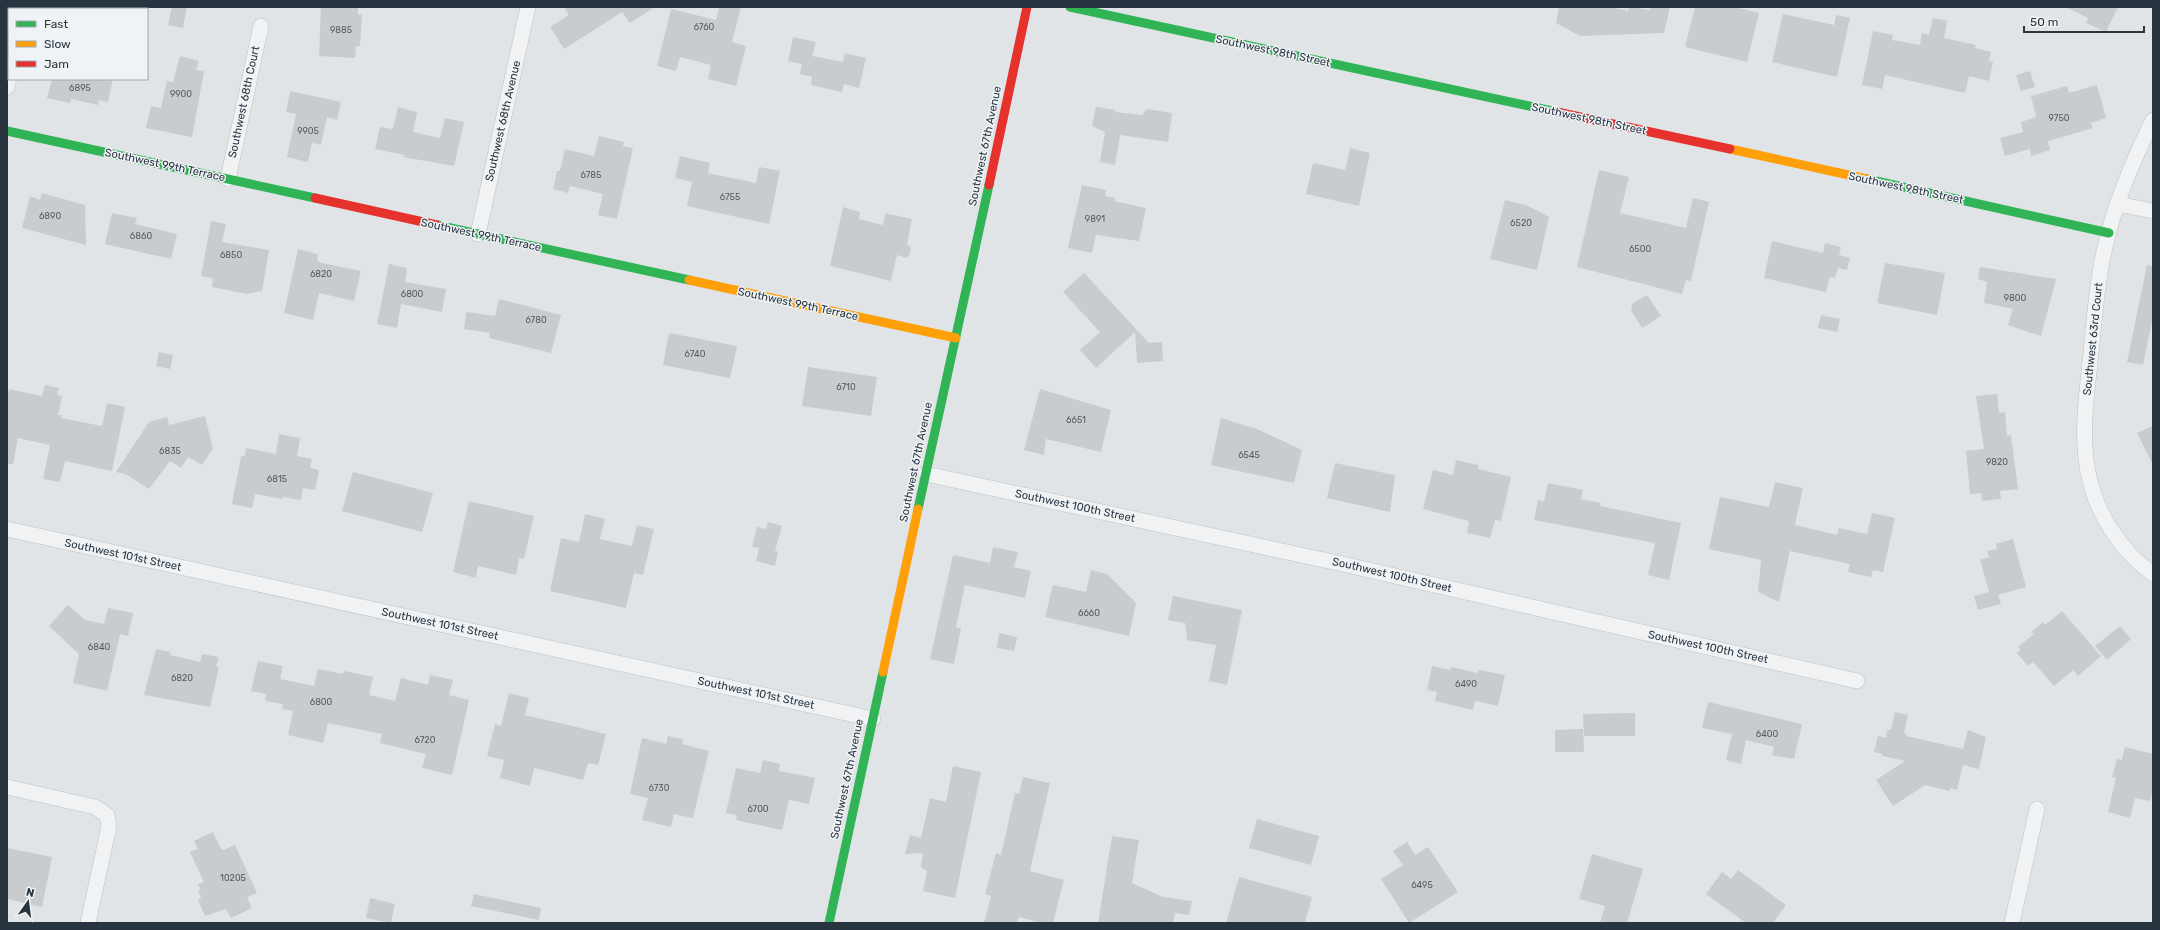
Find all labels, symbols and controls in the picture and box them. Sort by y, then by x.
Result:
legend [8,8,148,80]
scale bar [2024,8,2144,34]
text: 50 m [2030,15,2058,29]
text: Fast [44,17,68,31]
house number: 6760 [694,22,715,32]
house number: 9885 [330,25,352,35]
street label: Southwest 98th Street [1214,32,1332,70]
text: Slow [44,37,71,51]
street label: Southwest 68th Court [226,44,262,159]
text: Jam [44,57,69,71]
street label: Southwest 68th Avenue [483,59,523,183]
house number: 6895 [69,83,91,93]
street label: Southwest 67th Avenue [966,85,1004,207]
house number: 9900 [170,89,192,99]
street label: Southwest 98th Street [1530,100,1648,138]
house number: 9750 [2048,113,2070,123]
house number: 9905 [297,126,319,136]
street label: Southwest 99th Terrace [104,146,226,184]
street label: Southwest 98th Street [1847,169,1965,207]
house number: 6785 [581,170,601,180]
house number: 6755 [720,192,740,202]
house number: 6890 [39,211,61,221]
house number: 9891 [1085,214,1105,224]
street label: Southwest 99th Terrace [420,216,542,254]
house number: 6520 [1510,218,1532,228]
house number: 6860 [130,231,152,241]
house number: 6500 [1629,244,1651,254]
house number: 6850 [220,250,242,260]
house number: 6820 [310,269,332,279]
street label: Southwest 63rd Court [2081,281,2105,396]
street label: Southwest 99th Terrace [737,285,859,323]
house number: 6800 [401,289,424,299]
house number: 9800 [2004,293,2027,303]
house number: 6780 [525,315,547,325]
house number: 6740 [685,349,706,359]
house number: 6710 [836,382,856,392]
street label: Southwest 67th Avenue [897,401,935,523]
house number: 6651 [1066,415,1086,425]
house number: 6835 [159,446,181,456]
house number: 6545 [1238,450,1260,460]
house number: 9820 [1986,457,2008,467]
house number: 6815 [267,474,287,484]
street label: Southwest 100th Street [1014,487,1137,525]
street label: Southwest 101st Street [63,536,183,574]
street label: Southwest 100th Street [1331,555,1454,595]
street label: Southwest 101st Street [380,605,500,643]
house number: 6660 [1078,608,1100,618]
street label: Southwest 100th Street [1647,628,1770,666]
house number: 6840 [88,642,111,652]
house number: 6820 [171,673,193,683]
street label: Southwest 101st Street [696,674,816,712]
house number: 6490 [1455,679,1477,689]
house number: 6800 [310,697,333,707]
street label: Southwest 67th Avenue [828,718,866,840]
house number: 6400 [1756,729,1779,739]
house number: 6720 [415,735,436,745]
house number: 6730 [649,783,670,793]
house number: 6700 [747,804,769,814]
house number: 10205 [220,873,246,883]
house number: 6495 [1411,880,1433,890]
north arrow [8,882,48,922]
text: N [25,886,36,900]

